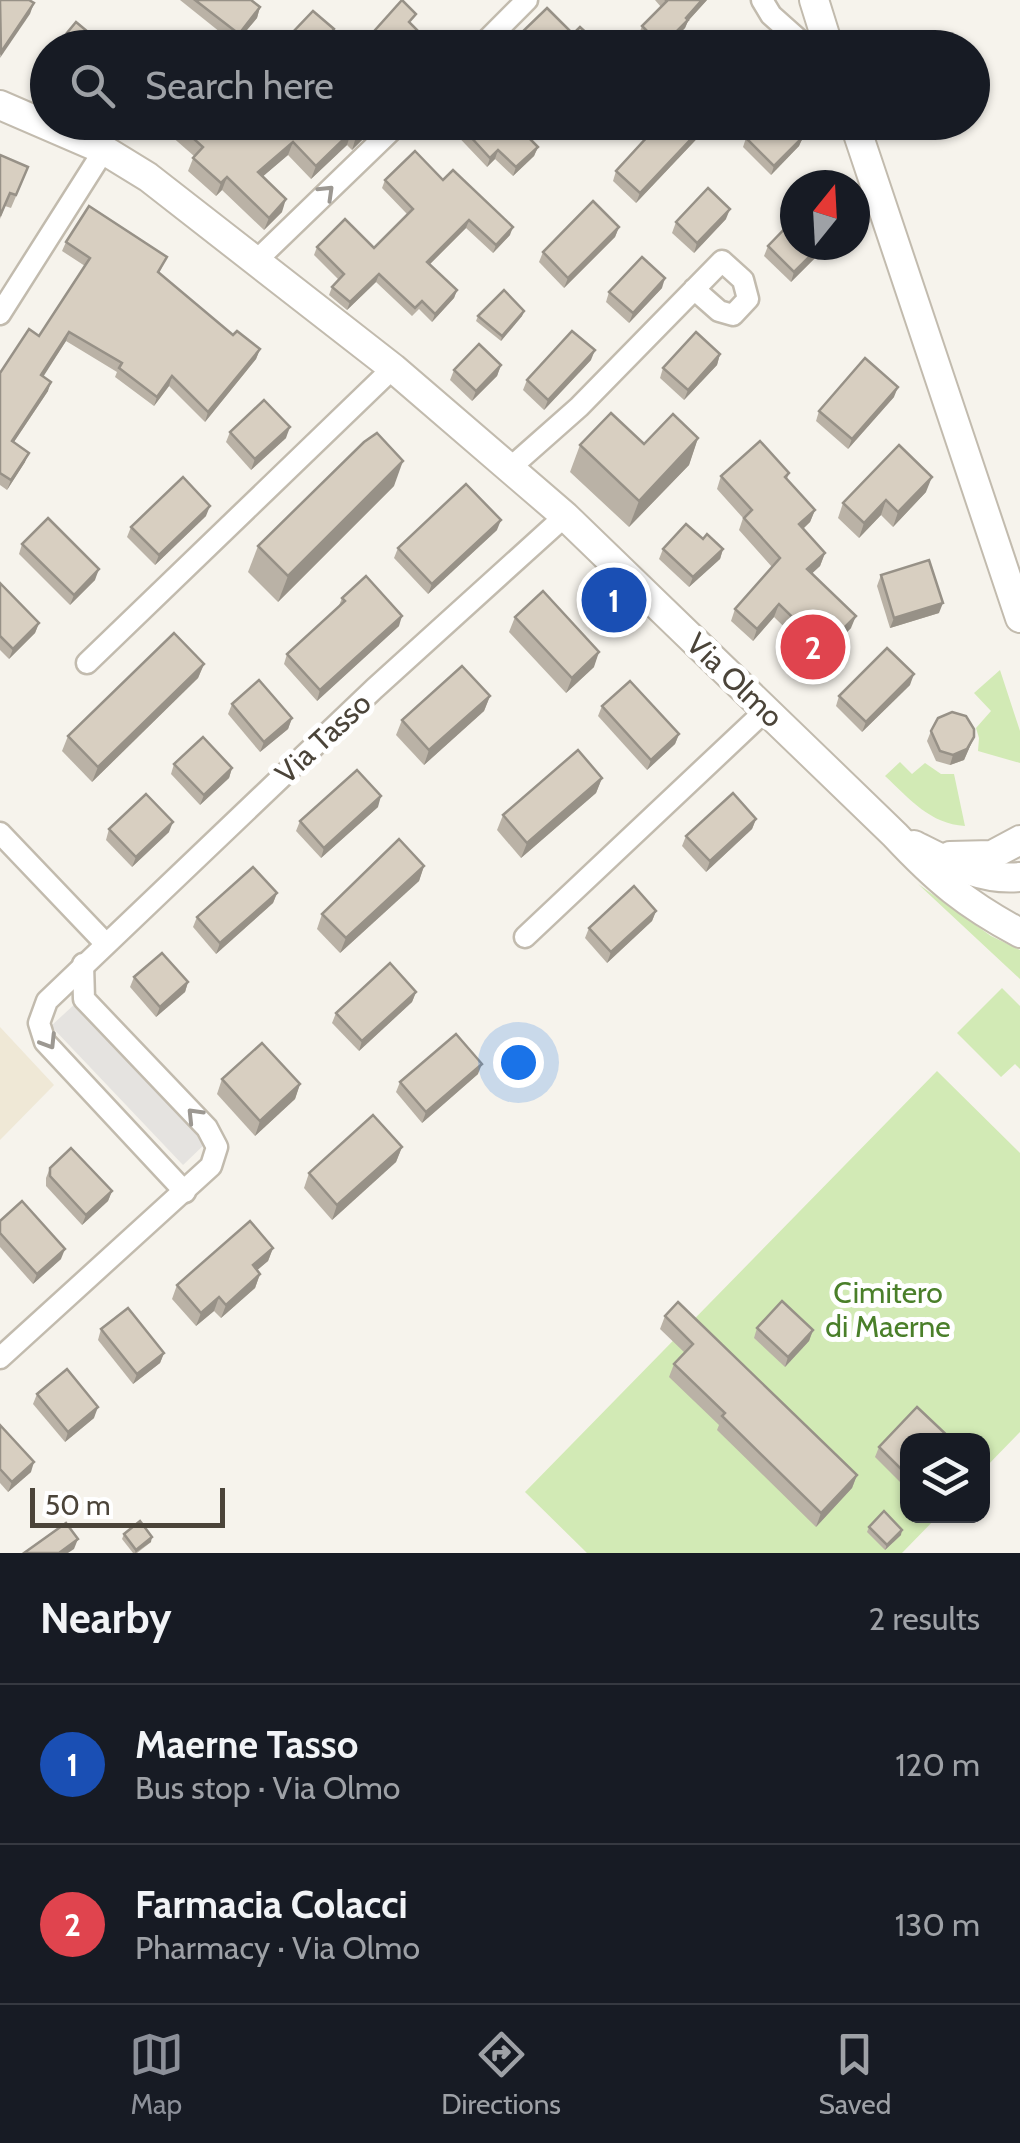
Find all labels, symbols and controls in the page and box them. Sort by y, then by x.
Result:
search box [30,30,990,140]
icon: search [65,58,120,113]
text: Search here [145,62,334,109]
north arrow [780,170,870,260]
one-way arrow [315,186,334,204]
pin: 1 [582,562,646,638]
pin: 2 [780,610,846,684]
street label: Via Olmo [679,625,791,735]
street label: Via Tasso [268,685,378,791]
one-way arrow [37,1031,56,1049]
your location [493,1037,544,1088]
one-way arrow [188,1108,206,1126]
park label: Cimitero di Maerne [825,1274,951,1345]
map controls [900,1433,990,1523]
button: layers [900,1433,990,1523]
scale bar [30,1483,225,1528]
text: 50 m [45,1488,111,1522]
text: Nearby [40,1592,172,1644]
text: 2 results [869,1599,980,1638]
text: Maerne Tasso [135,1721,358,1768]
text: 1 [67,1745,78,1784]
text: 120 m [895,1745,980,1784]
text: Bus stop · Via Olmo [135,1768,400,1807]
text: Farmacia Colacci [135,1881,408,1928]
text: 2 [64,1905,81,1944]
text: 130 m [895,1905,980,1944]
text: Pharmacy · Via Olmo [135,1928,420,1967]
tab: Map [129,2027,184,2121]
tab: Directions [441,2027,561,2121]
tab: Saved [819,2027,891,2121]

